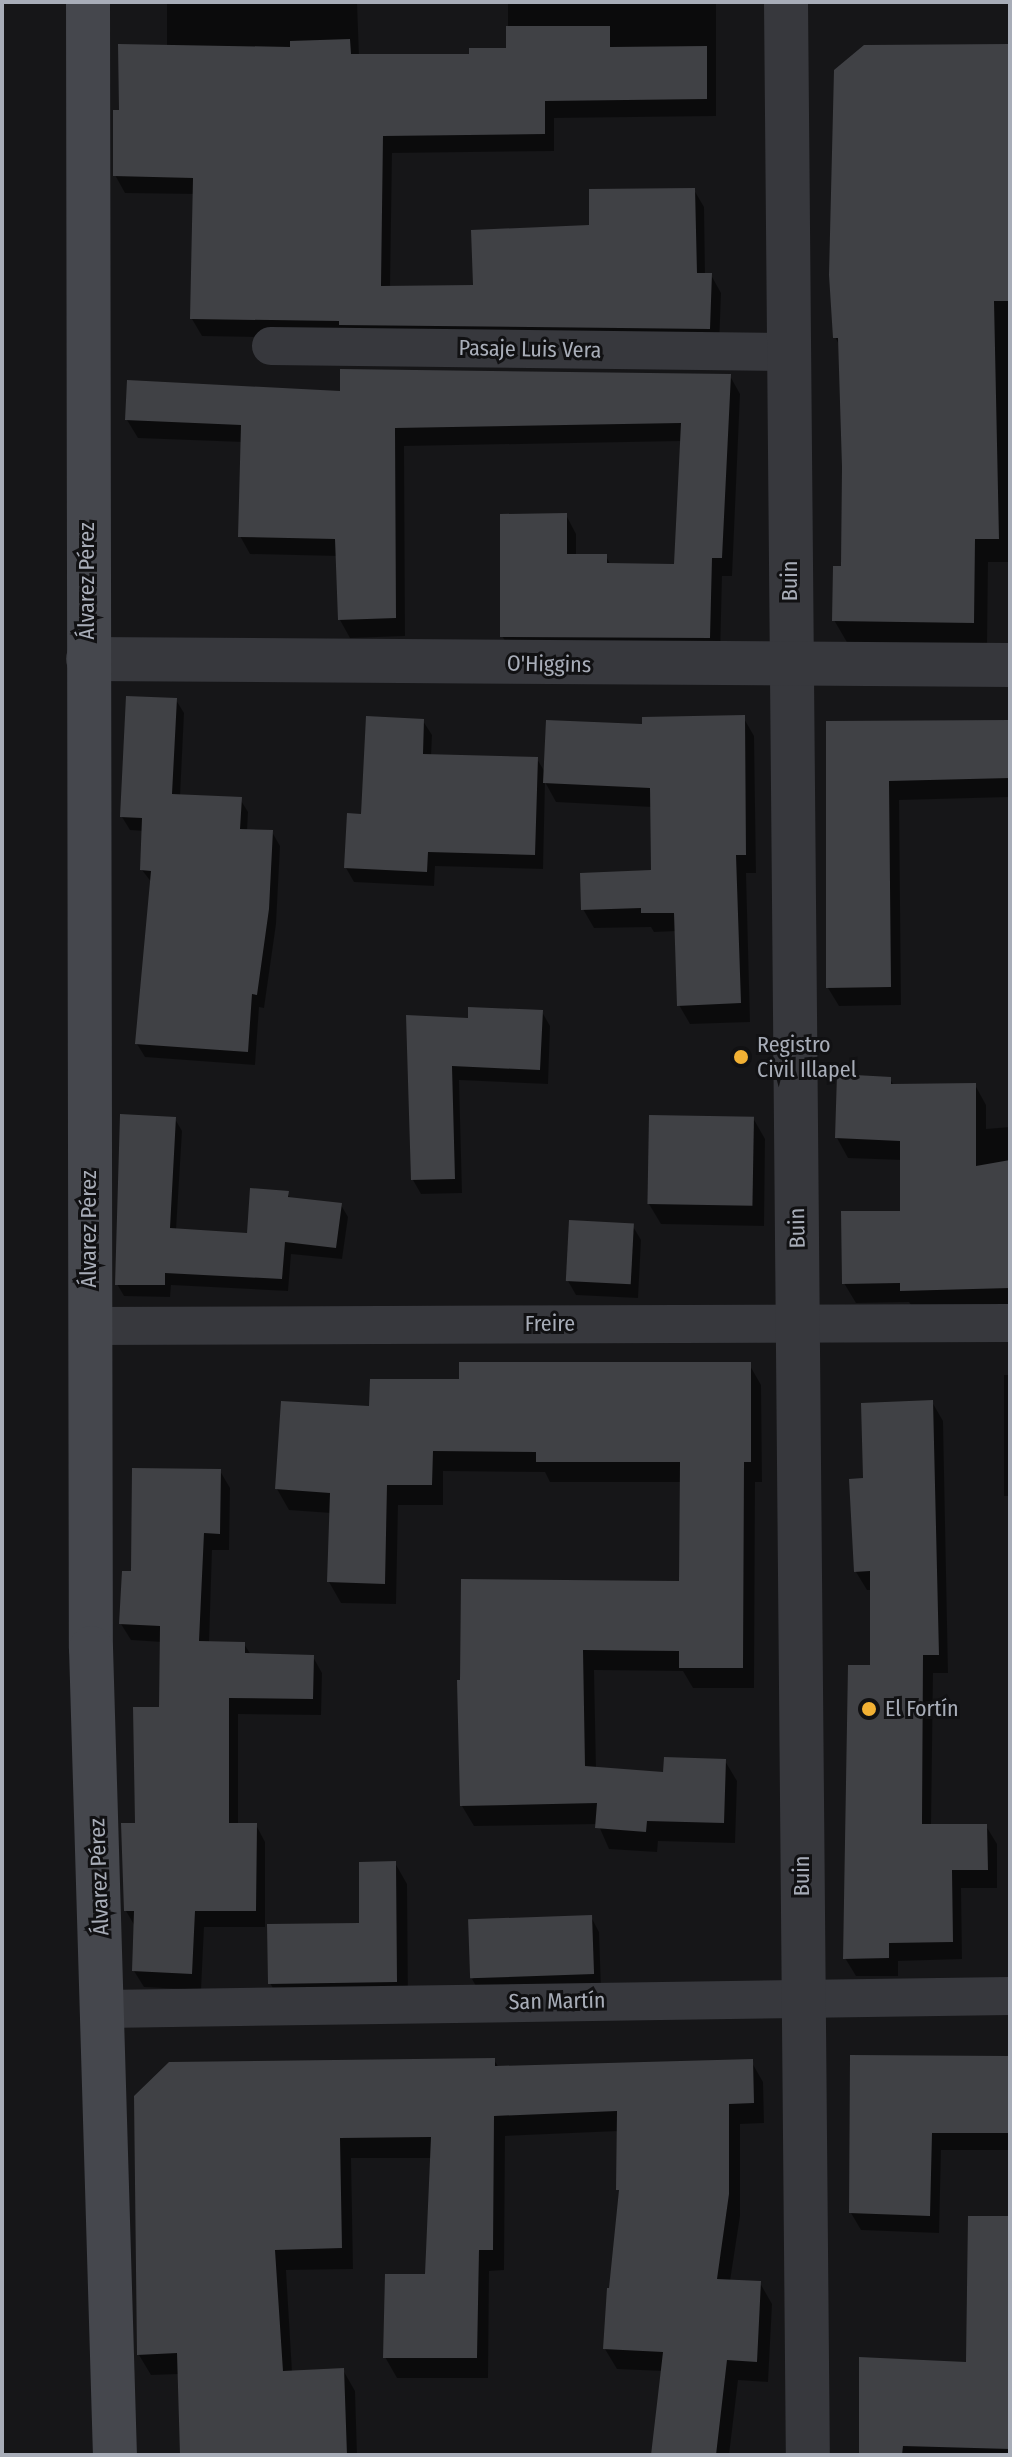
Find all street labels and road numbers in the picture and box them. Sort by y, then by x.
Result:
street label: Pasaje Luis Vera [458,335,602,363]
street label: Álvarez Pérez [74,522,100,640]
street label: Buin [777,561,803,601]
street label: O'Higgins [507,650,591,678]
street label: Álvarez Pérez [76,1170,102,1288]
street label: Buin [783,1207,811,1249]
street label: Freire [525,1311,575,1337]
street label: Álvarez Pérez [84,1818,114,1936]
street label: Buin [789,1856,815,1896]
street label: San Martín [508,1987,606,2015]

